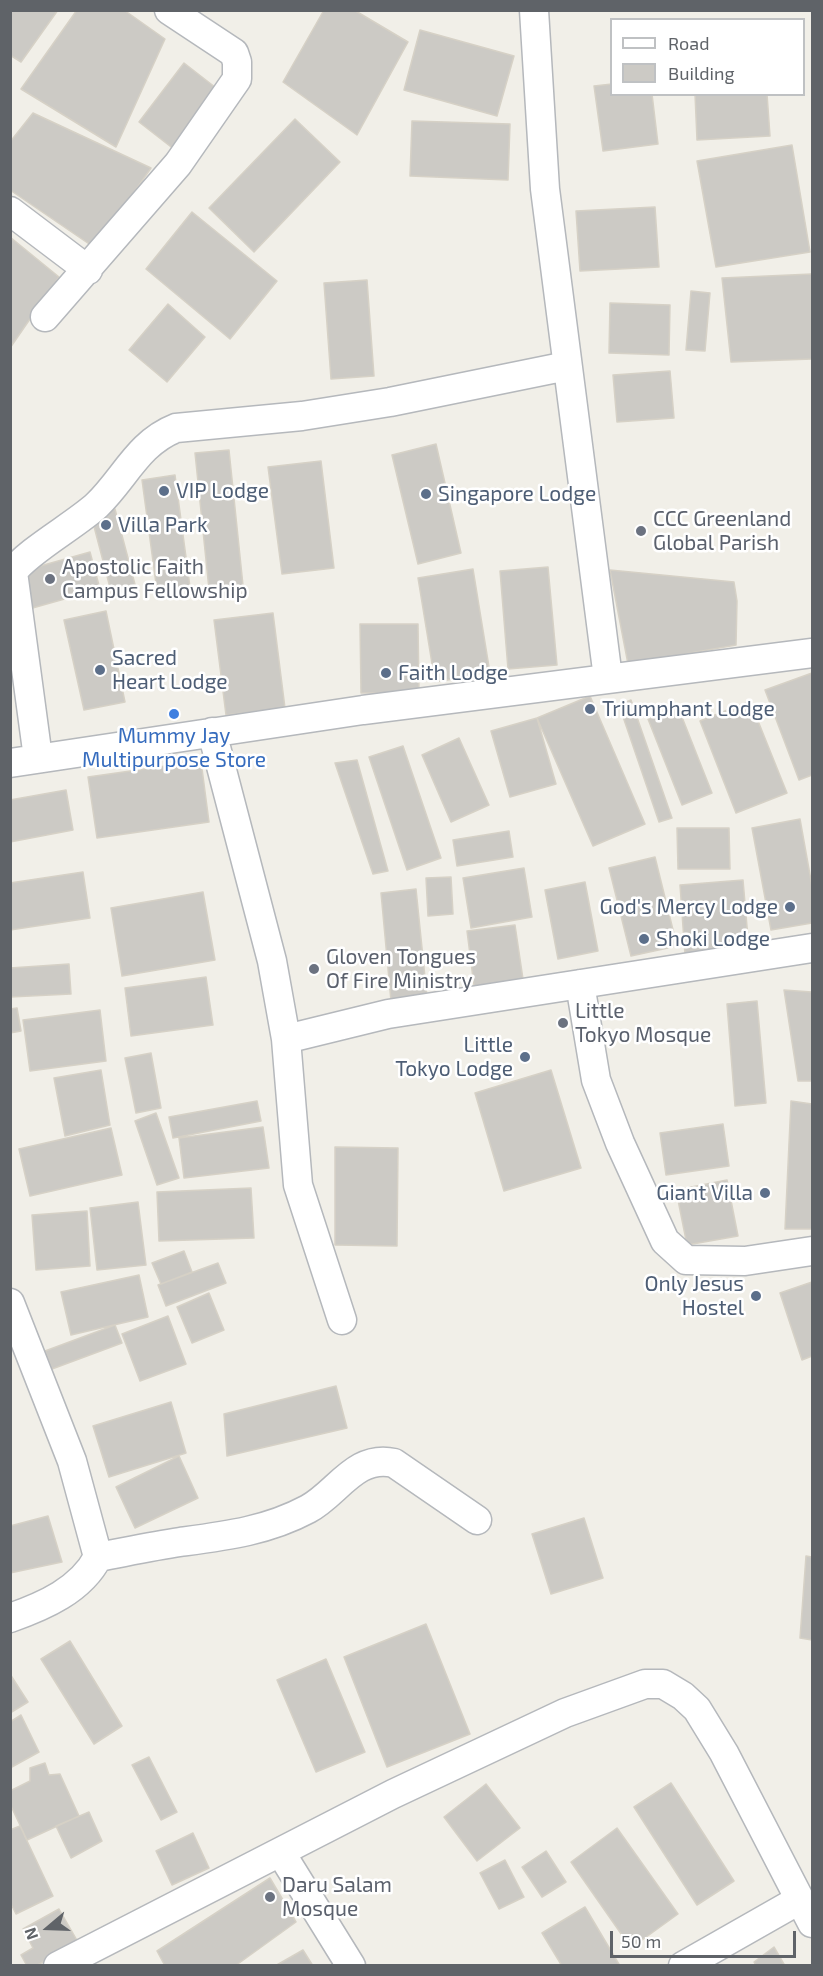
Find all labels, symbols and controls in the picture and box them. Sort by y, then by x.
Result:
legend [610,18,805,96]
text: Road [668,32,709,54]
text: Building [668,62,735,84]
place label: VIP Lodge [176,478,269,504]
place label: Singapore Lodge [438,481,596,507]
marker: VIP Lodge [157,484,171,498]
marker: Singapore Lodge [419,487,433,501]
place label: CCC Greenland Global Parish [653,506,791,556]
place label: Villa Park [118,512,208,538]
marker: Villa Park [99,518,113,532]
marker: CCC Greenland Global Parish [634,524,648,538]
place label: Apostolic Faith Campus Fellowship [62,554,248,604]
marker: Apostolic Faith Campus Fellowship [43,572,57,586]
place label: Sacred Heart Lodge [112,645,228,695]
place label: Faith Lodge [398,660,508,686]
marker: Sacred Heart Lodge [93,663,107,677]
marker: Faith Lodge [379,666,393,680]
place label: Triumphant Lodge [602,696,775,722]
marker: Triumphant Lodge [583,702,597,716]
marker: Mummy Jay Multipurpose Store [167,707,181,721]
place label: Mummy Jay Multipurpose Store [82,723,266,773]
place label: God's Mercy Lodge [600,894,778,920]
marker: God's Mercy Lodge [783,900,797,914]
place label: Shoki Lodge [656,926,770,952]
marker: Shoki Lodge [637,932,651,946]
place label: Gloven Tongues Of Fire Ministry [326,944,476,994]
marker: Gloven Tongues Of Fire Ministry [307,962,321,976]
place label: Little Tokyo Mosque [575,998,711,1048]
marker: Little Tokyo Mosque [556,1016,570,1030]
place label: Little Tokyo Lodge [395,1032,513,1082]
marker: Little Tokyo Lodge [518,1050,532,1064]
place label: Giant Villa [656,1180,753,1206]
marker: Giant Villa [758,1186,772,1200]
place label: Only Jesus Hostel [644,1271,744,1321]
marker: Only Jesus Hostel [749,1289,763,1303]
place label: Daru Salam Mosque [282,1872,392,1922]
marker: Daru Salam Mosque [263,1890,277,1904]
north arrow [18,1898,78,1958]
scale bar [613,1919,799,1957]
text: N [20,1925,41,1943]
text: 50 m [621,1930,661,1952]

